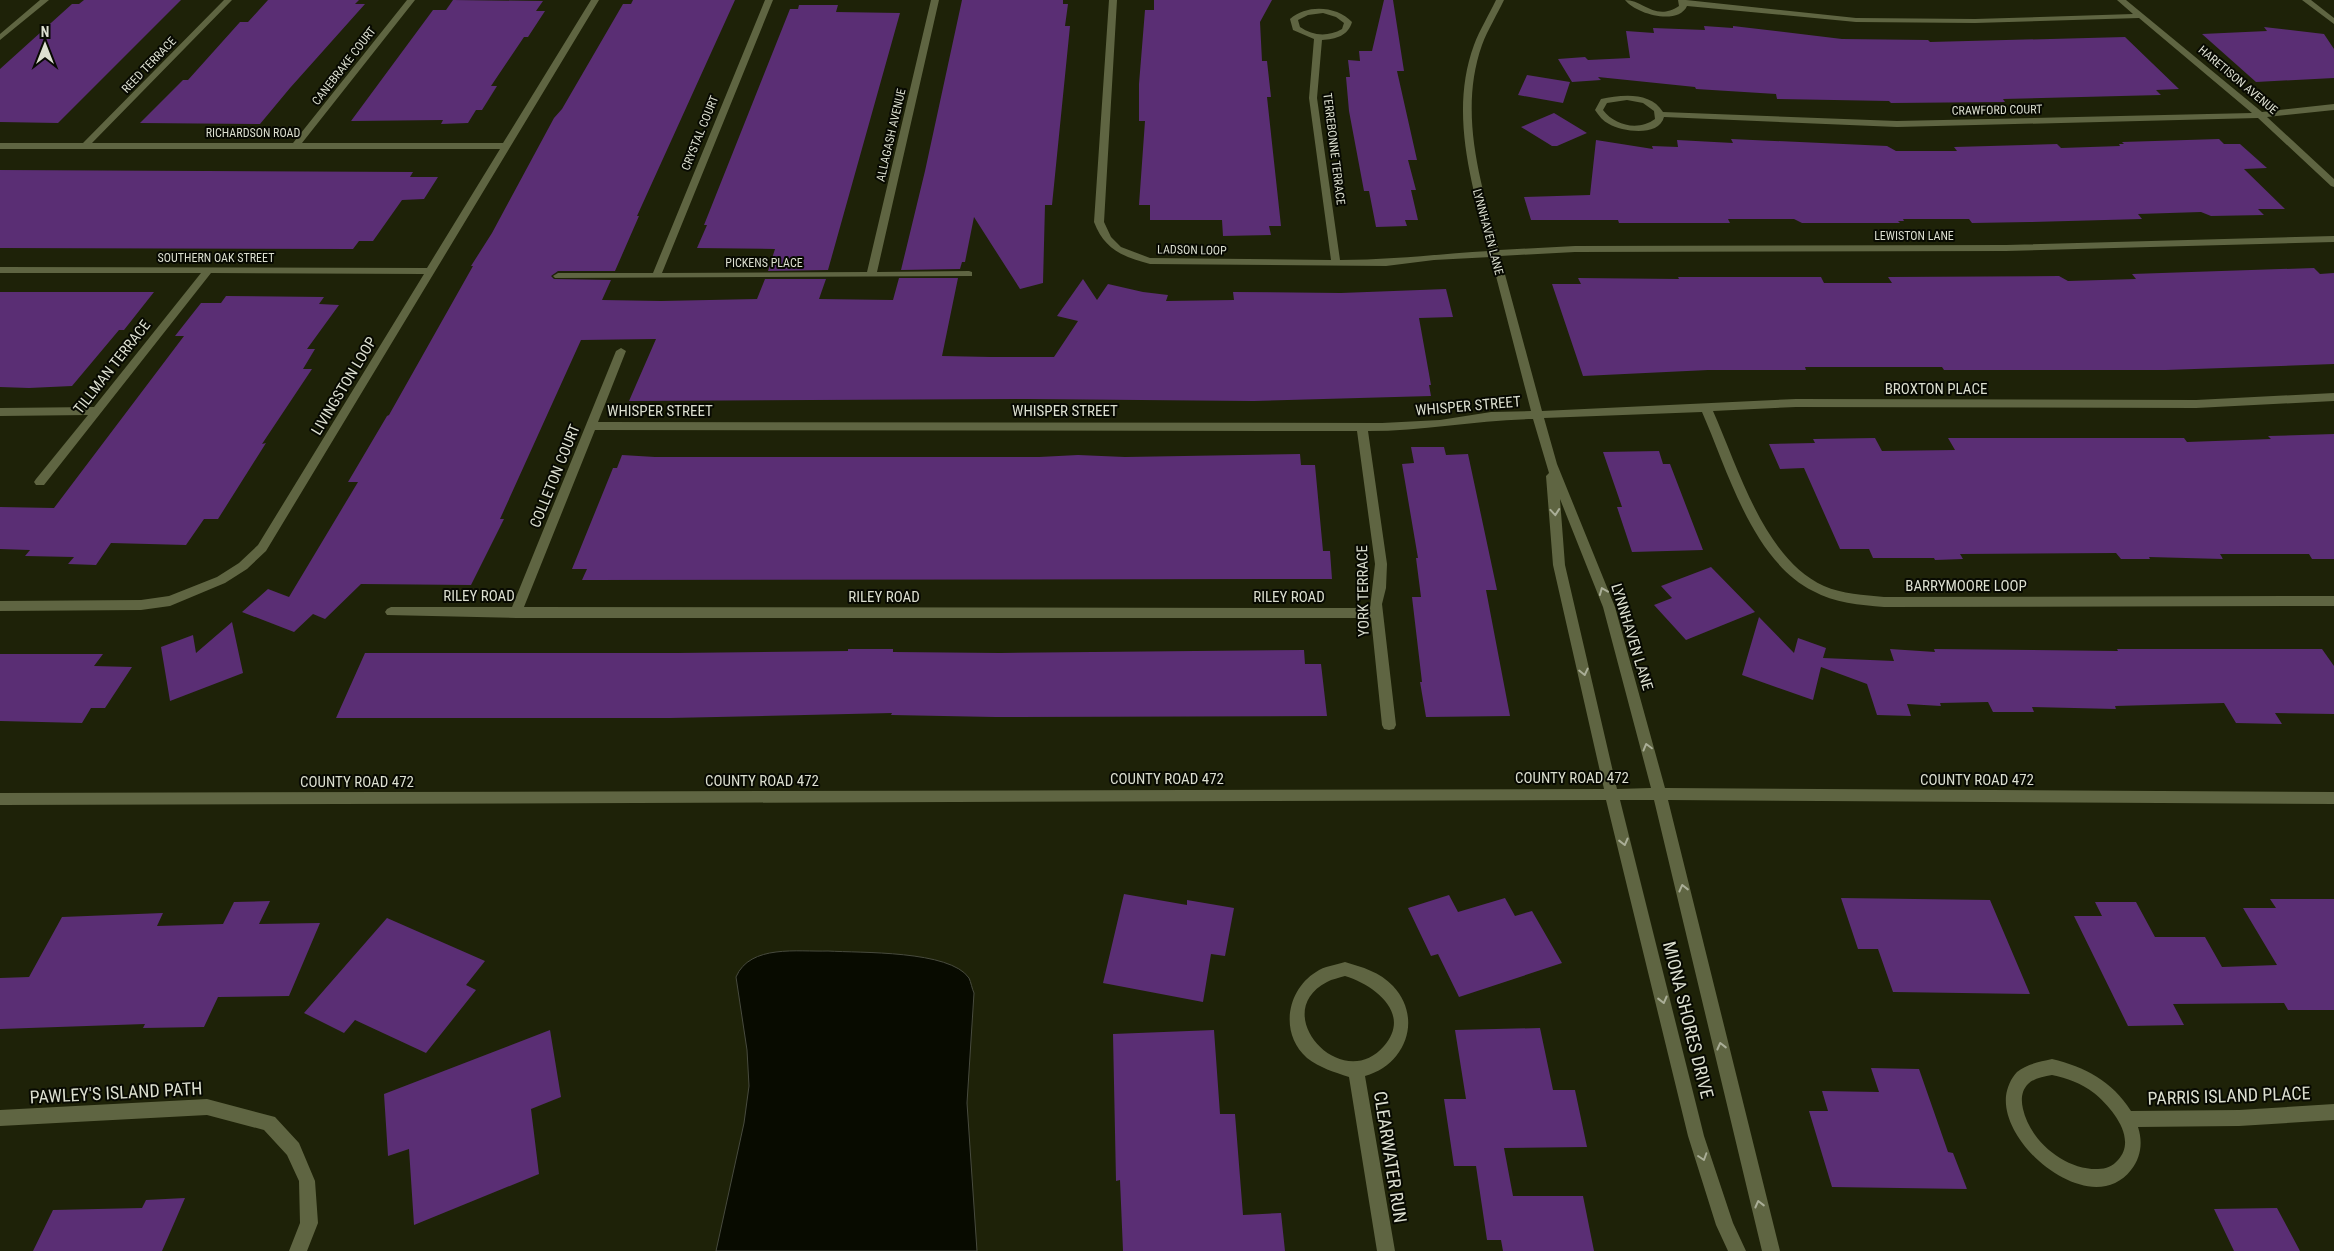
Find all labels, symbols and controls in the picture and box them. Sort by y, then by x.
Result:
north arrow [20,20,70,70]
text: N [41,24,49,40]
street label: CANEBRAKE COURT [309,24,379,108]
street label: REED TERRACE [119,34,179,96]
street label: HARETISON AVENUE [2196,43,2280,117]
street label: ALLAGASH AVENUE [873,87,909,183]
street label: TERREBONNE TERRACE [1320,92,1348,206]
street label: CRYSTAL COURT [679,94,721,172]
street label: CRAWFORD COURT [1952,102,2042,118]
street label: RICHARDSON ROAD [206,126,301,140]
street label: LYNNHAVEN LANE [1470,187,1506,277]
street label: LEWISTON LANE [1874,229,1954,243]
street label: LADSON LOOP [1157,242,1227,258]
street label: SOUTHERN OAK STREET [158,251,274,265]
street label: PICKENS PLACE [725,256,803,270]
street label: TILLMAN TERRACE [70,316,154,418]
street label: LIVINGSTON LOOP [308,334,380,438]
street label: BROXTON PLACE [1885,380,1987,398]
street label: WHISPER STREET [1414,392,1522,420]
street label: WHISPER STREET [607,402,713,420]
street label: WHISPER STREET [1012,402,1118,420]
street label: COLLETON COURT [526,422,584,530]
one-way arrow [1549,509,1560,517]
street label: YORK TERRACE [1353,545,1373,637]
street label: BARRYMOORE LOOP [1905,577,2027,595]
street label: LYNNHAVEN LANE [1607,581,1657,693]
street label: RILEY ROAD [443,587,515,605]
one-way arrow [1598,587,1609,596]
street label: RILEY ROAD [848,588,920,606]
street label: RILEY ROAD [1253,588,1325,606]
one-way arrow [1578,667,1589,676]
one-way arrow [1642,743,1653,752]
street label: COUNTY ROAD 472 [1515,769,1629,787]
street label: COUNTY ROAD 472 [1110,770,1224,788]
street label: COUNTY ROAD 472 [1920,771,2034,789]
street label: COUNTY ROAD 472 [705,772,819,790]
street label: COUNTY ROAD 472 [300,773,414,791]
one-way arrow [1618,837,1629,846]
one-way arrow [1678,883,1689,892]
street label: MIONA SHORES DRIVE [1659,939,1718,1101]
one-way arrow [1657,995,1667,1003]
one-way arrow [1716,1041,1727,1050]
street label: PAWLEY'S ISLAND PATH [29,1077,203,1108]
street label: PARRIS ISLAND PLACE [2147,1082,2311,1109]
street label: CLEARWATER RUN [1370,1090,1411,1224]
one-way arrow [1697,1152,1707,1161]
one-way arrow [1754,1199,1765,1208]

